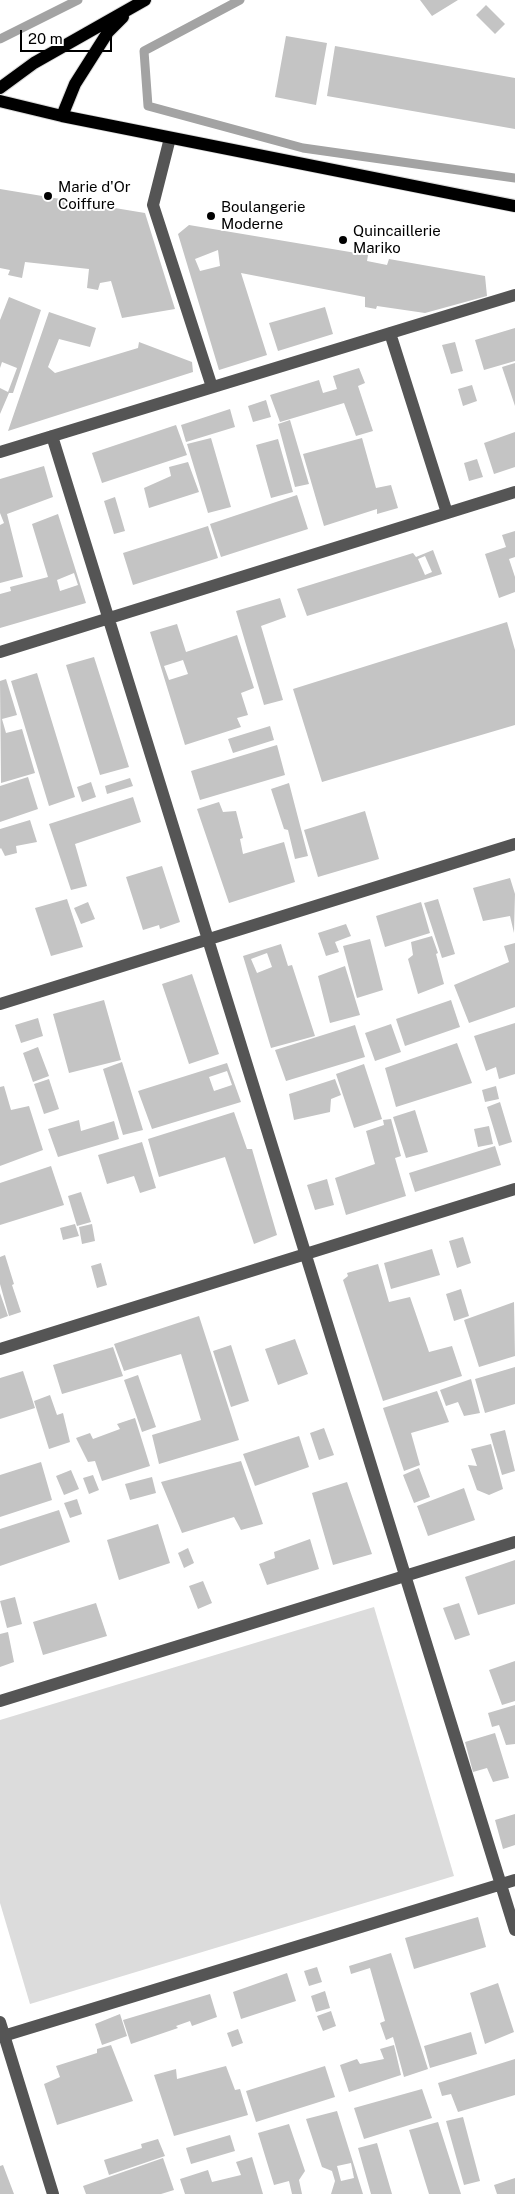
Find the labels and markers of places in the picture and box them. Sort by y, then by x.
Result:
place label: Marie d'Or Coiffure [58,178,131,213]
marker: Marie d'Or Coiffure [42,190,54,202]
place label: Boulangerie Moderne [221,198,305,233]
marker: Boulangerie Moderne [205,210,217,222]
place label: Quincaillerie Mariko [353,222,441,257]
marker: Quincaillerie Mariko [337,234,349,246]

